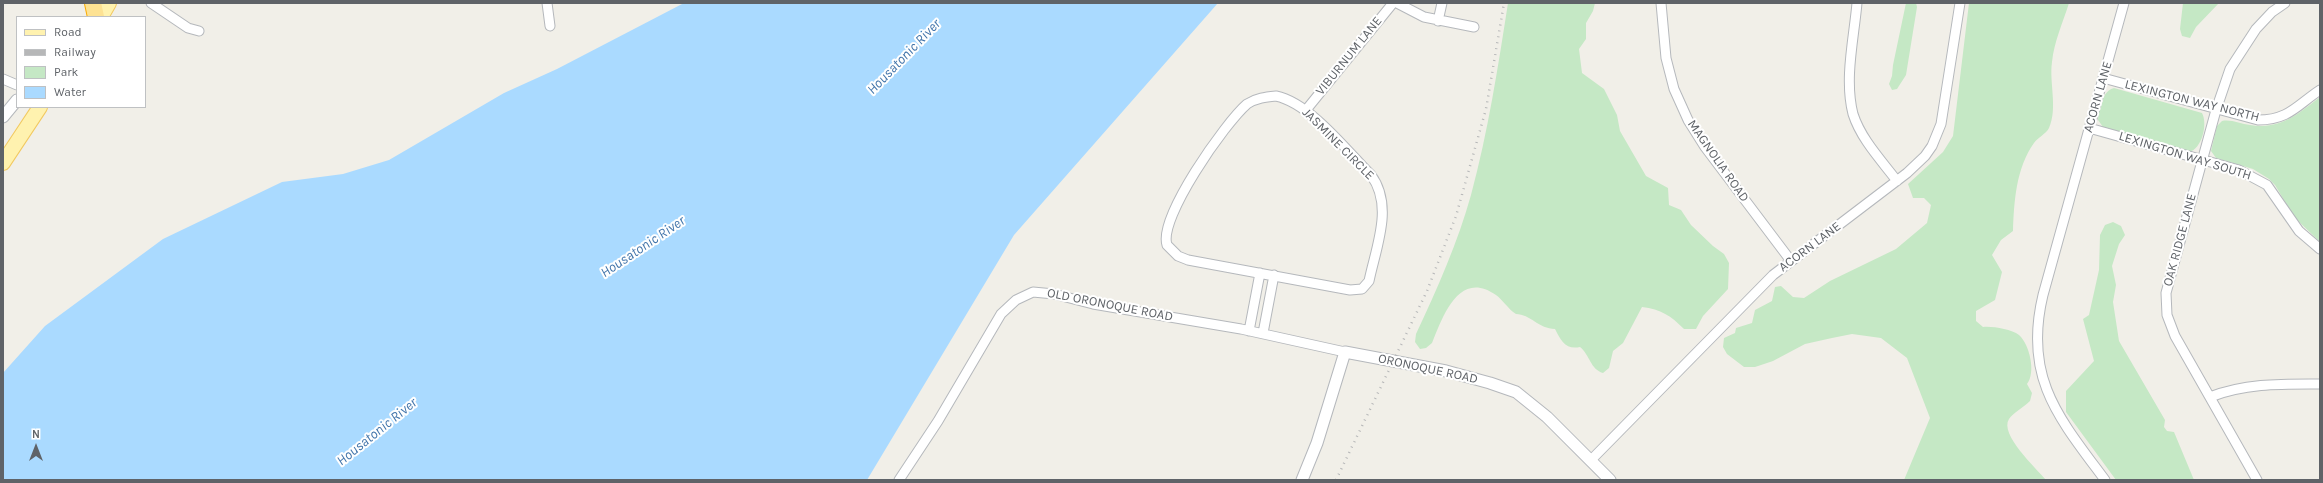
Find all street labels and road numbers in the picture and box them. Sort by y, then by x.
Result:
street label: VIBURNUM LANE [1313,14,1385,98]
street label: ACORN LANE [2080,60,2116,134]
street label: LEXINGTON WAY NORTH [2123,77,2261,125]
street label: JASMINE CIRCLE [1299,105,1377,183]
street label: MAGNOLIA ROAD [1684,117,1752,205]
street label: LEXINGTON WAY SOUTH [2117,128,2253,184]
street label: OAK RIDGE LANE [2160,192,2200,288]
street label: ACORN LANE [1776,219,1844,275]
street label: OLD ORONOQUE ROAD [1046,285,1174,325]
street label: ORONOQUE ROAD [1377,351,1479,387]

